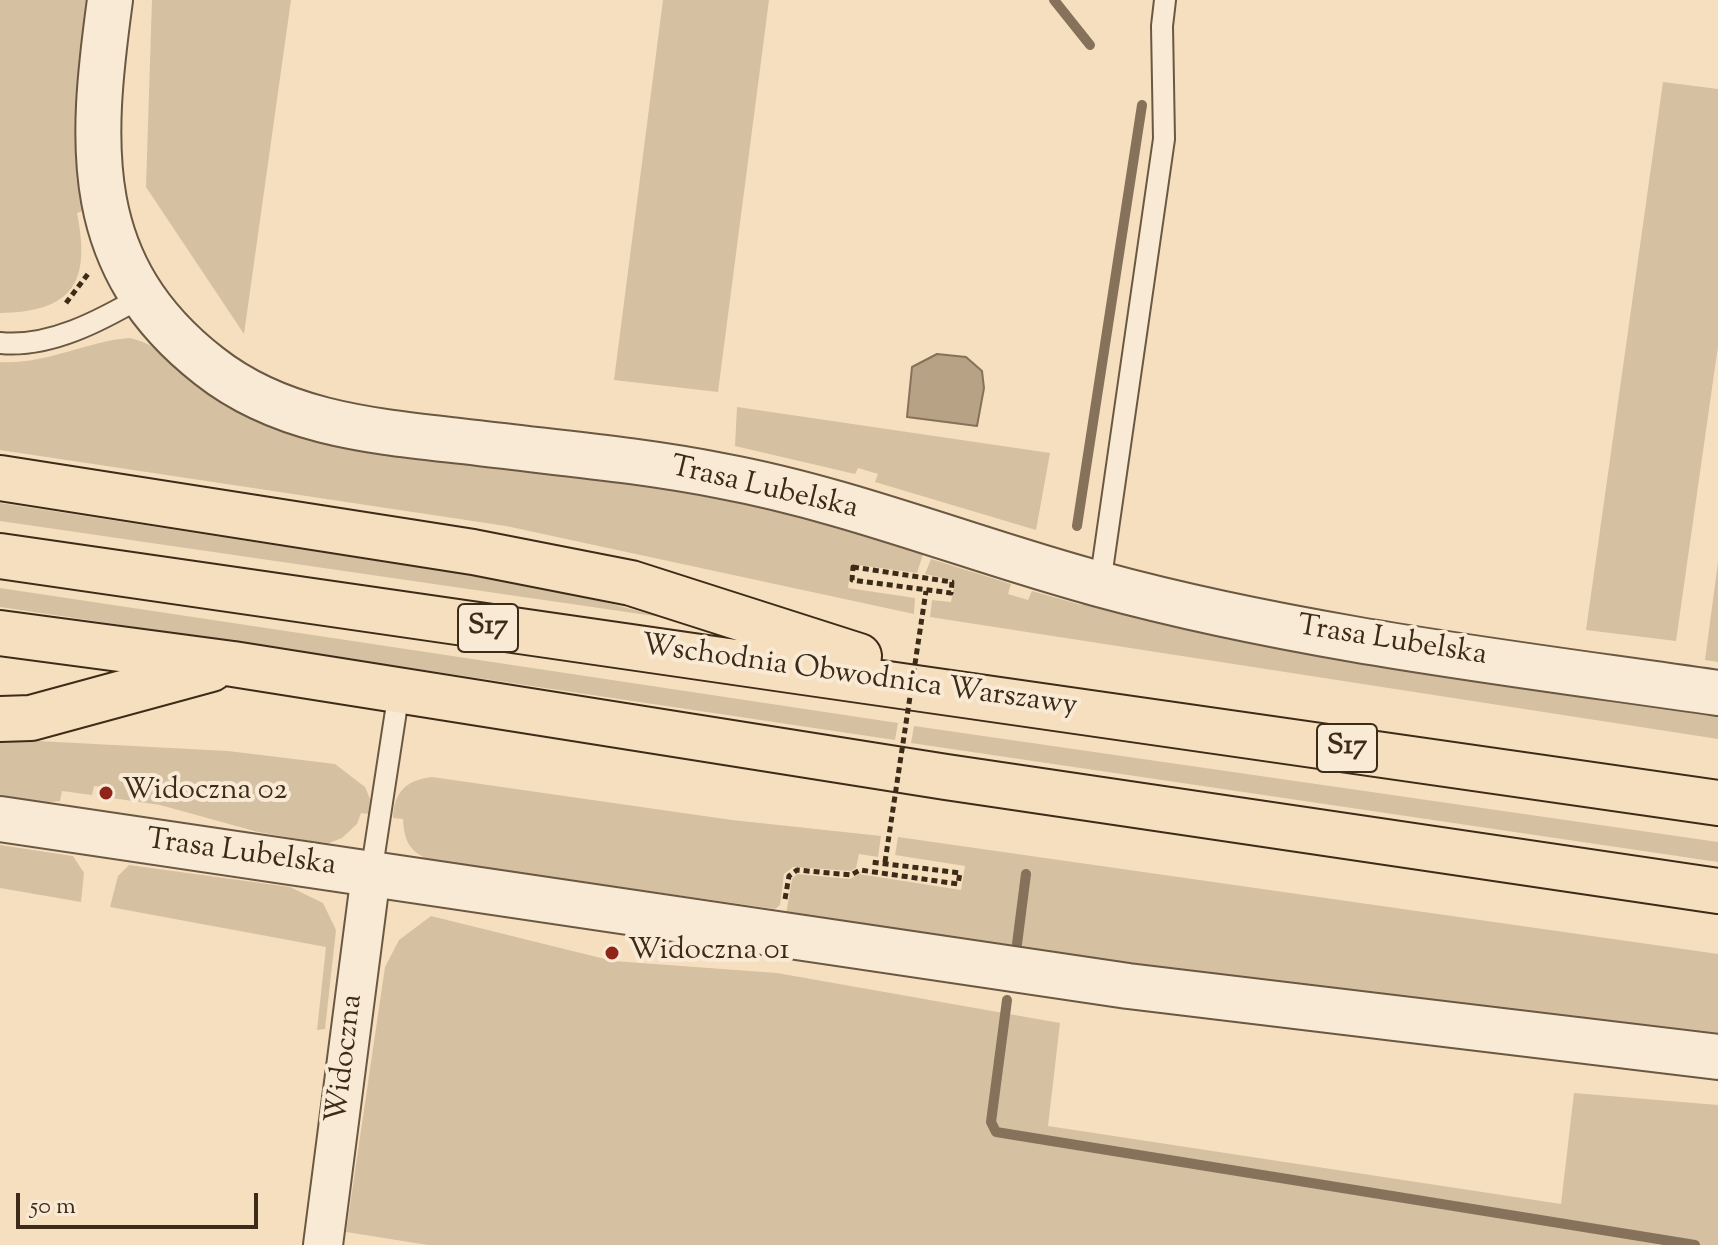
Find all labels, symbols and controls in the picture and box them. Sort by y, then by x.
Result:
street label: Trasa Lubelska [667,451,861,529]
road number: S17 [458,604,518,652]
street label: Trasa Lubelska [1295,610,1489,676]
street label: Wschodnia Obwodnica Warszawy [639,630,1079,726]
road number: S17 [1317,724,1377,772]
place label: Widoczna 02 [122,775,287,811]
marker: Widoczna 02 [97,784,115,802]
street label: Trasa Lubelska [144,824,338,886]
place label: Widoczna 01 [628,935,790,971]
marker: Widoczna 01 [603,944,621,962]
street label: Widoczna [321,993,373,1125]
scale bar [20,1177,262,1227]
text: 50 m [30,1190,76,1224]

